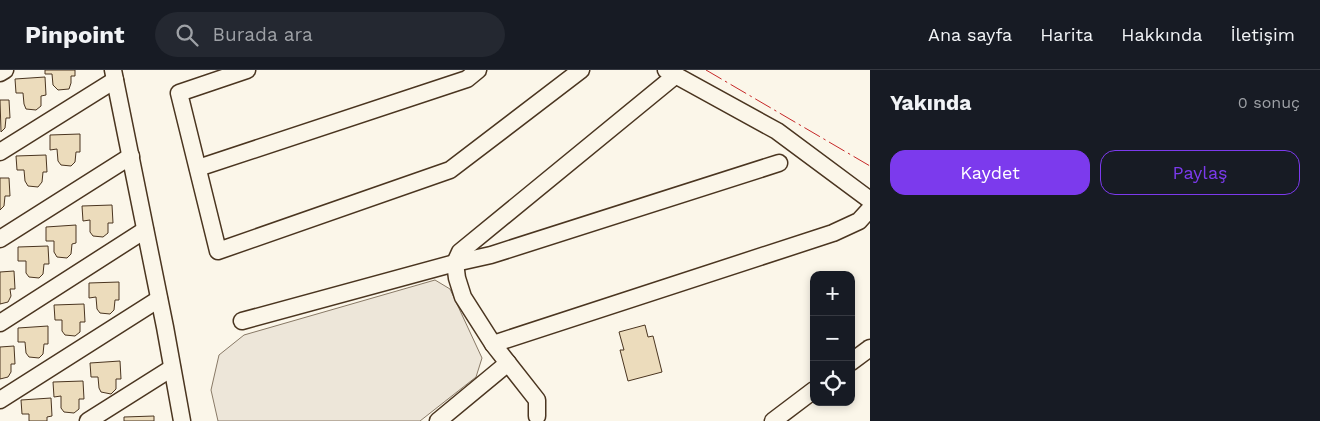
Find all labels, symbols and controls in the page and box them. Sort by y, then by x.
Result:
search box [155,12,505,57]
text: Pinpoint [25,21,125,49]
icon: search [173,21,201,49]
text: Burada ara [213,23,313,46]
text: Ana sayfa [928,24,1012,45]
text: Harita [1040,24,1093,45]
text: Hakkında [1121,24,1202,45]
text: İletişim [1230,24,1295,45]
text: Yakında [890,90,971,115]
text: 0 sonuç [1238,93,1300,112]
button: Kaydet [890,150,1090,195]
button: Paylaş [1100,150,1300,195]
map controls [810,271,855,406]
button: + [810,271,855,316]
button: − [810,316,855,361]
button: locate [810,361,855,406]

